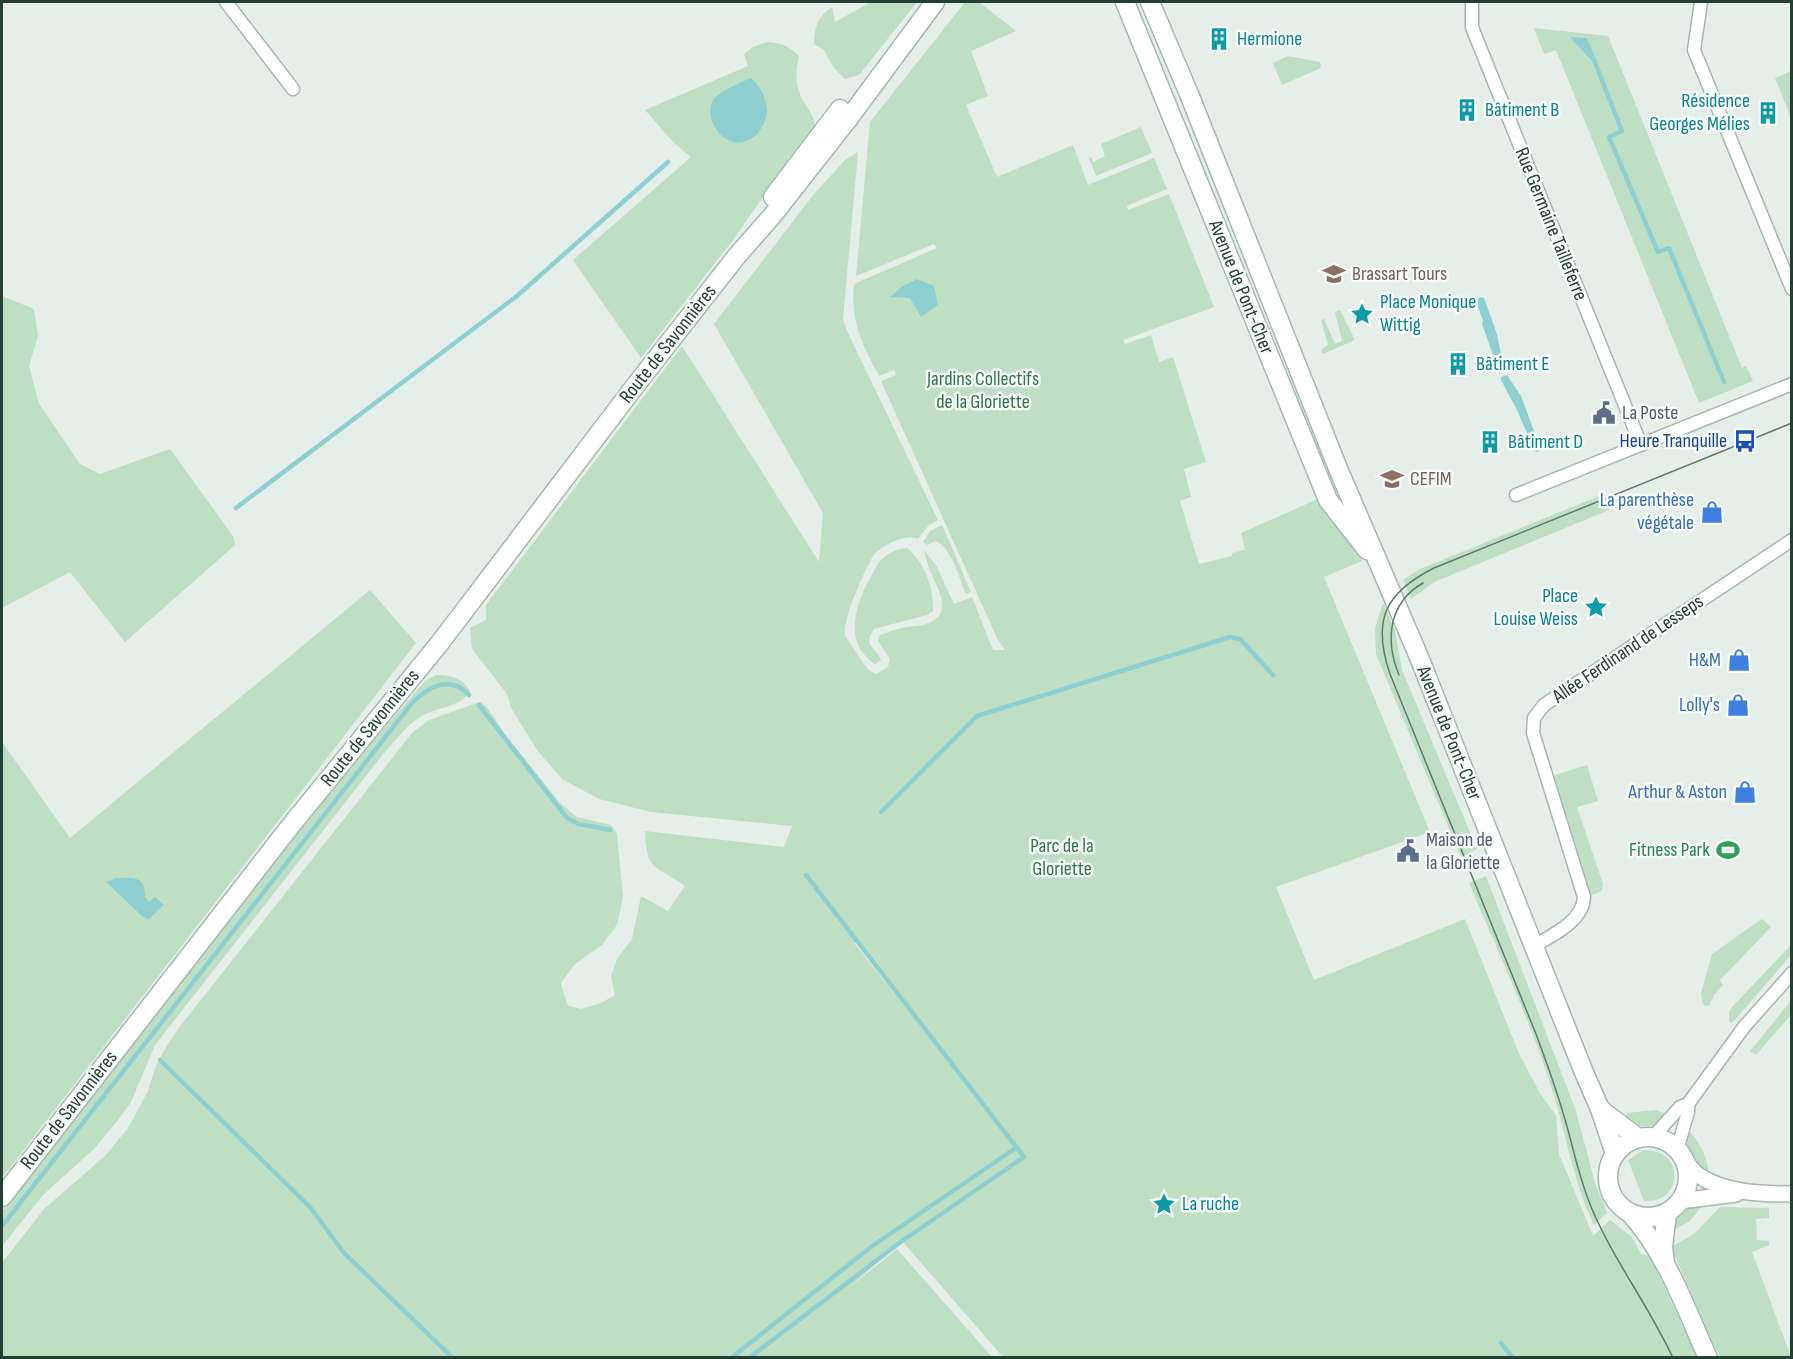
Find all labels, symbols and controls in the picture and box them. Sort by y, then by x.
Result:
building icon: Hermione [1206,26,1232,52]
place label: Hermione [1237,27,1302,51]
place label: Résidence Georges Mélies [1649,89,1750,136]
building icon: Bâtiment B [1454,97,1480,123]
place label: Bâtiment B [1485,98,1559,122]
building icon: Résidence Georges Mélies [1755,100,1781,126]
street label: Rue Germaine Tailleferre [1509,144,1593,304]
street label: Avenue de Pont-Cher [1203,215,1279,358]
school or university icon: Brassart Tours [1321,261,1347,287]
place label: Brassart Tours [1352,262,1447,286]
street label: Route de Savonnières [614,280,722,408]
place label: Place Monique Wittig [1380,290,1476,337]
place icon: Place Monique Wittig [1349,301,1375,327]
building icon: Bâtiment E [1445,351,1471,377]
place label: Bâtiment E [1476,352,1550,376]
park label: Jardins Collectifs de la Gloriette [926,367,1039,414]
public building icon: La Poste [1591,400,1617,426]
place label: La Poste [1622,401,1678,425]
bus stop icon: Heure Tranquille [1732,428,1758,454]
building icon: Bâtiment D [1477,429,1503,455]
place label: Heure Tranquille [1620,429,1727,453]
place label: Bâtiment D [1508,430,1583,454]
school or university icon: CEFIM [1379,466,1405,492]
place label: CEFIM [1410,467,1452,491]
place label: La parenthèse végétale [1600,488,1694,535]
shop icon: La parenthèse végétale [1699,499,1725,525]
place label: Place Louise Weiss [1493,584,1578,631]
street label: Allée Ferdinand de Lesseps [1547,590,1708,709]
place icon: Place Louise Weiss [1583,594,1609,620]
shop icon: H&M [1726,647,1752,673]
place label: H&M [1689,648,1721,672]
street label: Avenue de Pont-Cher [1411,661,1487,804]
street label: Route de Savonnières [315,665,425,791]
shop icon: Lolly's [1725,692,1751,718]
place label: Lolly's [1679,693,1720,717]
shop icon: Arthur & Aston [1732,779,1758,805]
place label: Arthur & Aston [1627,780,1727,804]
place label: Maison de la Gloriette [1426,828,1500,875]
park label: Parc de la Gloriette [1030,834,1094,881]
sports icon: Fitness Park [1715,837,1741,863]
public building icon: Maison de la Gloriette [1395,838,1421,864]
place label: Fitness Park [1629,838,1710,862]
street label: Route de Savonnières [15,1046,123,1174]
place icon: La ruche [1151,1191,1177,1217]
place label: La ruche [1182,1192,1239,1216]

